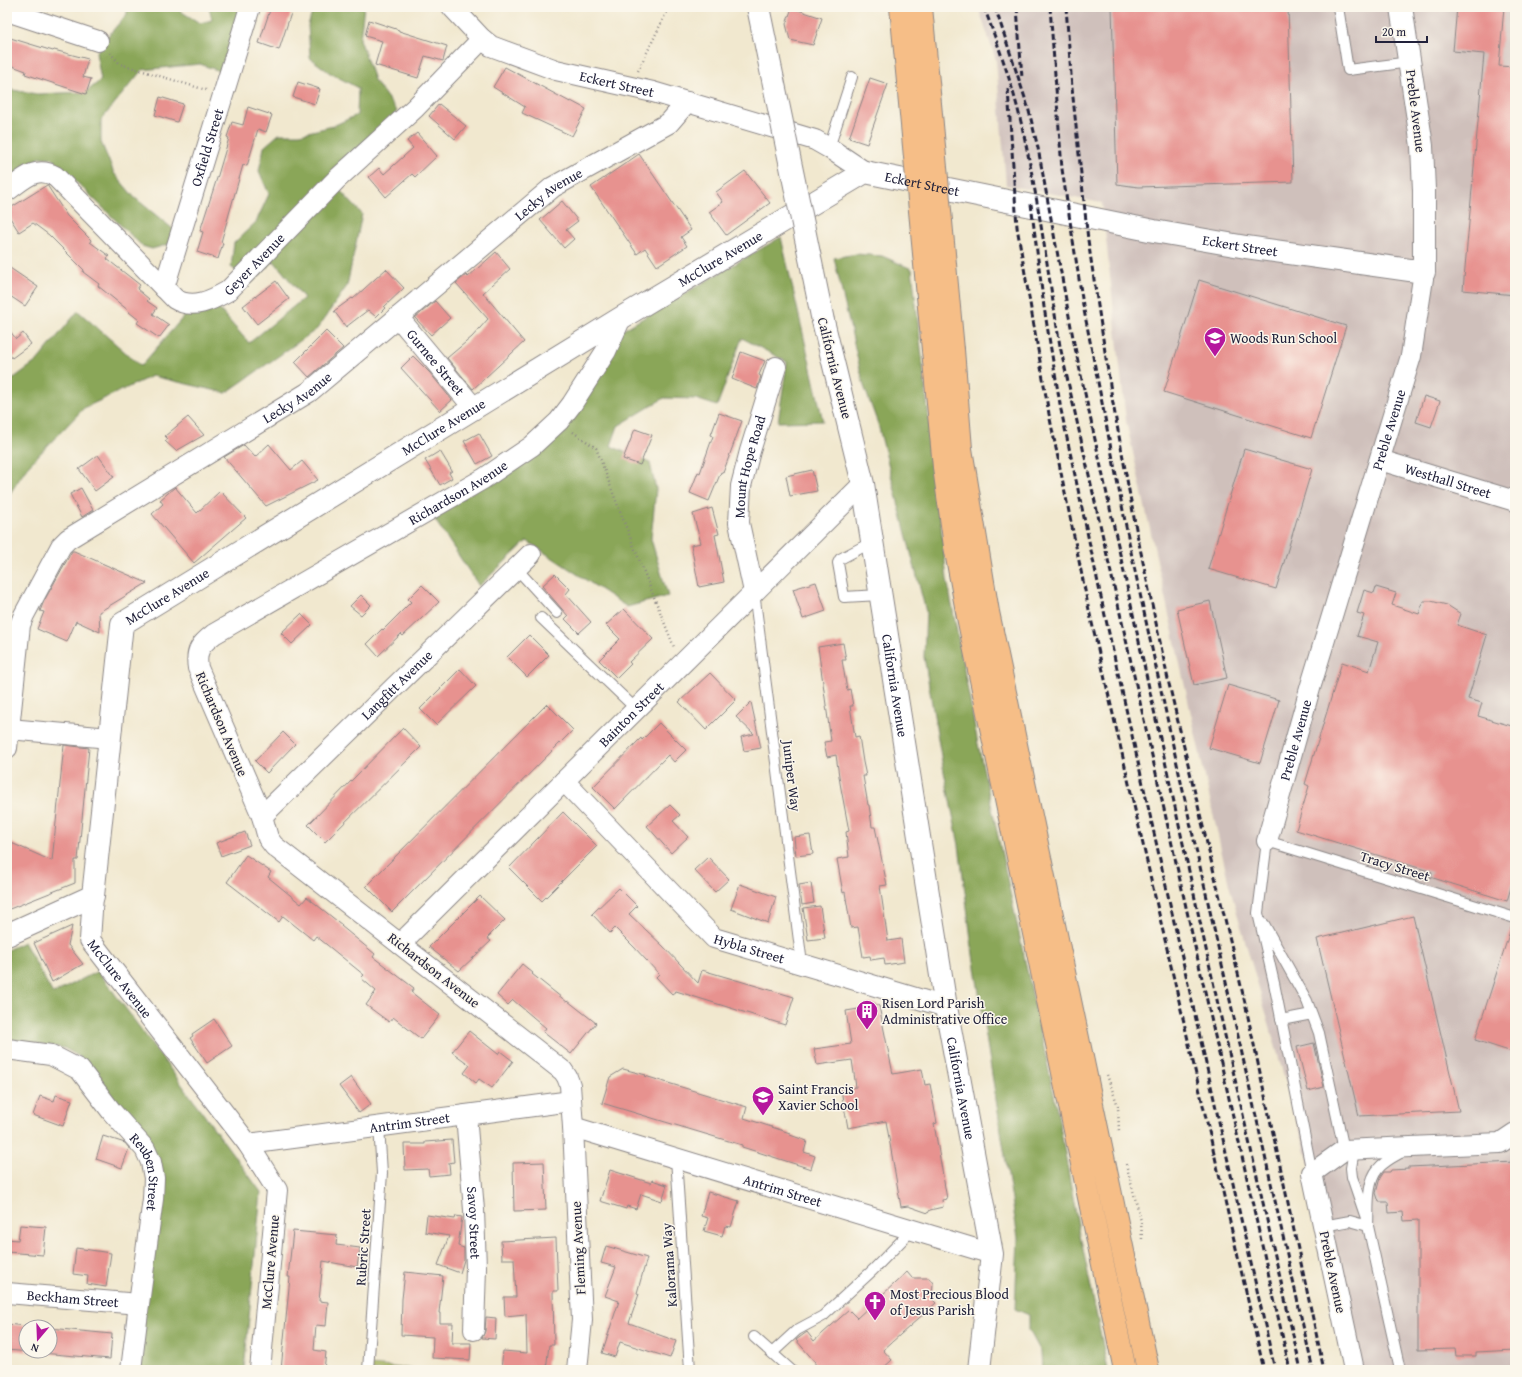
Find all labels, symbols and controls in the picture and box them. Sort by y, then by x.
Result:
scale bar [1376,18,1427,44]
text: 20 m [1382,23,1406,40]
street label: Eckert Street [578,66,656,102]
street label: Preble Avenue [1401,68,1431,154]
street label: Oxfield Street [186,106,228,189]
street label: Lecky Avenue [510,162,586,225]
street label: Eckert Street [883,166,961,201]
street label: McClure Avenue [674,225,767,292]
street label: Geyer Avenue [219,228,290,300]
street label: Eckert Street [1201,230,1279,261]
street label: California Avenue [813,315,857,421]
street label: Gurnee Street [402,325,470,400]
school or university icon: Woods Run School [1202,325,1228,358]
place label: Woods Run School [1230,328,1337,348]
street label: Lecky Avenue [259,367,336,428]
street label: Preble Avenue [1367,386,1410,473]
street label: McClure Avenue [398,393,490,460]
street label: Mount Hope Road [729,412,771,519]
street label: Richardson Avenue [405,455,512,530]
street label: Westhall Street [1402,458,1494,503]
street label: McClure Avenue [121,563,213,630]
street label: California Avenue [877,633,913,739]
street label: Langfitt Avenue [356,645,437,724]
street label: Richardson Avenue [191,668,253,780]
street label: Bainton Street [594,677,668,751]
street label: Preble Avenue [1275,697,1317,783]
street label: Juniper Way [777,737,806,813]
street label: Tracy Street [1358,846,1432,886]
street label: Richardson Avenue [384,928,485,1013]
street label: Hybla Street [712,929,787,968]
street label: McClure Avenue [83,935,157,1023]
place label: Risen Lord Parish Administrative Office [882,993,1008,1029]
building icon: Risen Lord Parish Administrative Office [854,998,880,1031]
street label: California Avenue [942,1035,981,1142]
place label: Saint Francis Xavier School [778,1079,858,1115]
school or university icon: Saint Francis Xavier School [750,1084,776,1117]
street label: Antrim Street [368,1107,451,1138]
street label: Reuben Street [125,1128,164,1212]
street label: Antrim Street [741,1169,824,1212]
street label: Savoy Street [462,1186,486,1259]
street label: Fleming Avenue [566,1200,590,1295]
street label: Rubric Street [350,1208,376,1286]
street label: McClure Avenue [256,1213,284,1310]
street label: Kalorama Way [656,1222,682,1308]
street label: Preble Avenue [1315,1229,1352,1315]
place label: Most Precious Blood of Jesus Parish [890,1284,1010,1320]
street label: Beckham Street [26,1285,120,1312]
church icon: Most Precious Blood of Jesus Parish [862,1289,888,1322]
north arrow [18,1319,58,1359]
text: N [28,1339,41,1357]

